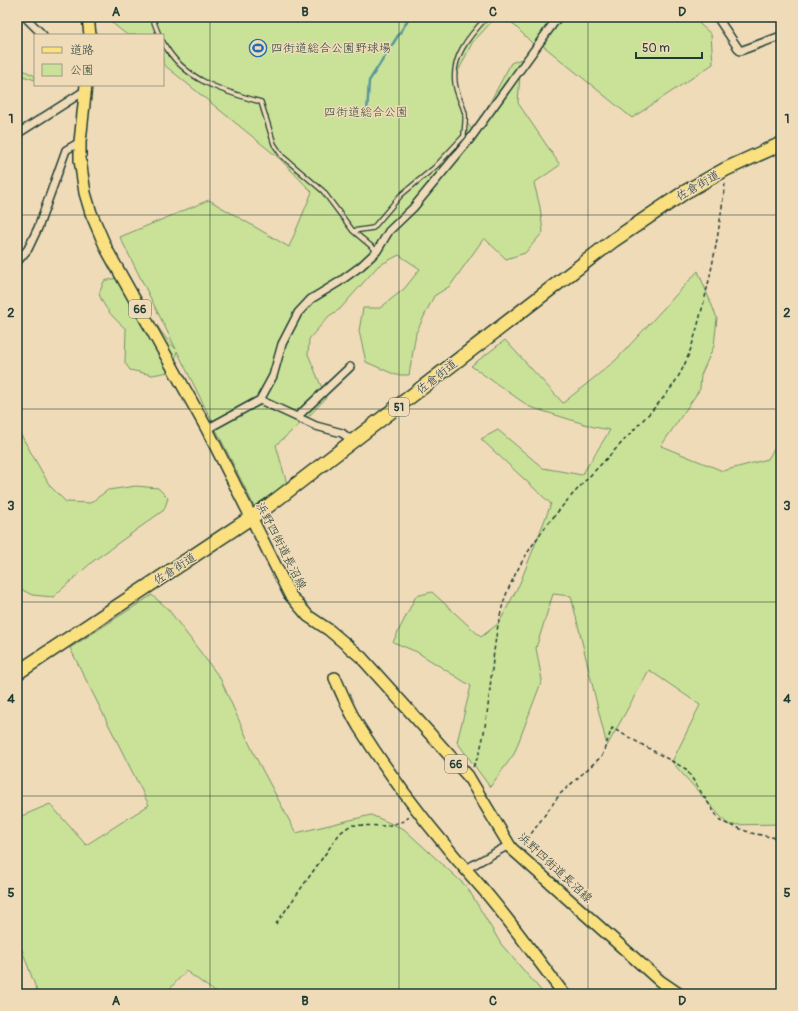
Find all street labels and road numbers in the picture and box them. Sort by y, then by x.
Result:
street label: 佐倉街道 [673,168,723,204]
road number: 66 [129,300,151,318]
street label: 佐倉街道 [413,356,461,398]
road number: 51 [389,398,409,416]
street label: 浜野四街道長沼線 [253,500,309,592]
street label: 佐倉街道 [151,550,199,588]
road number: 66 [445,755,467,773]
street label: 浜野四街道長沼線 [515,830,595,906]

